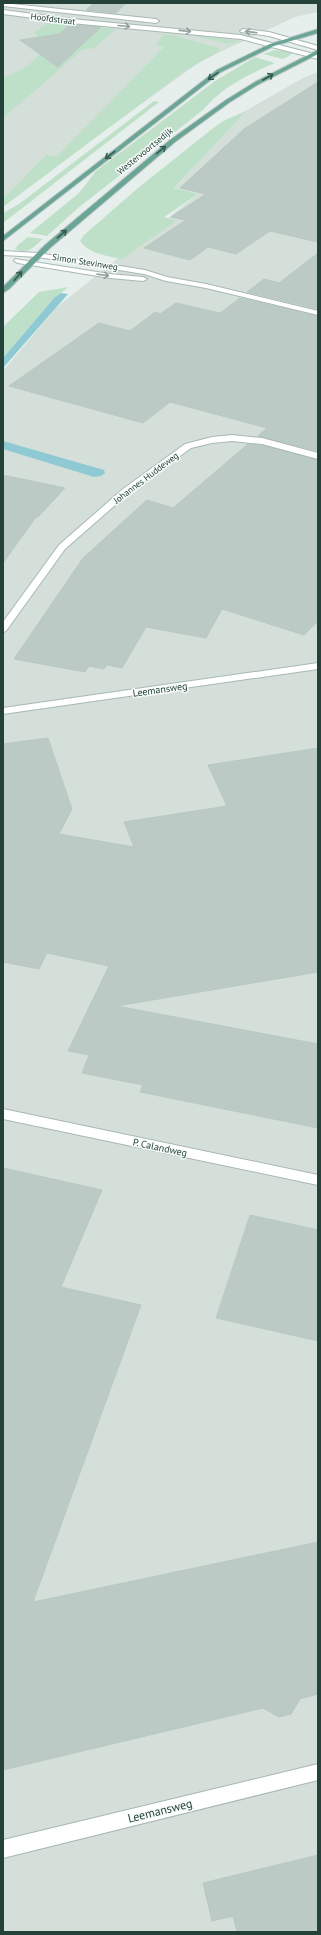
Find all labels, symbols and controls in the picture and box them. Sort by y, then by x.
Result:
street label: Hoofdstraat [30,10,76,27]
one-way arrow [117,22,130,29]
one-way arrow [178,28,191,35]
one-way arrow [245,28,258,36]
one-way arrow [208,72,219,80]
one-way arrow [262,72,274,80]
street label: Westervoortsedijk [115,124,175,176]
one-way arrow [156,146,167,155]
one-way arrow [104,150,115,159]
one-way arrow [57,230,67,239]
street label: Simon Stevinweg [52,251,119,272]
one-way arrow [14,271,23,282]
one-way arrow [96,271,109,279]
street label: Johannes Huddeweg [110,450,180,506]
street label: Leemansweg [132,679,188,700]
street label: P. Calandweg [132,1135,188,1160]
street label: Leemansweg [126,1795,194,1826]

